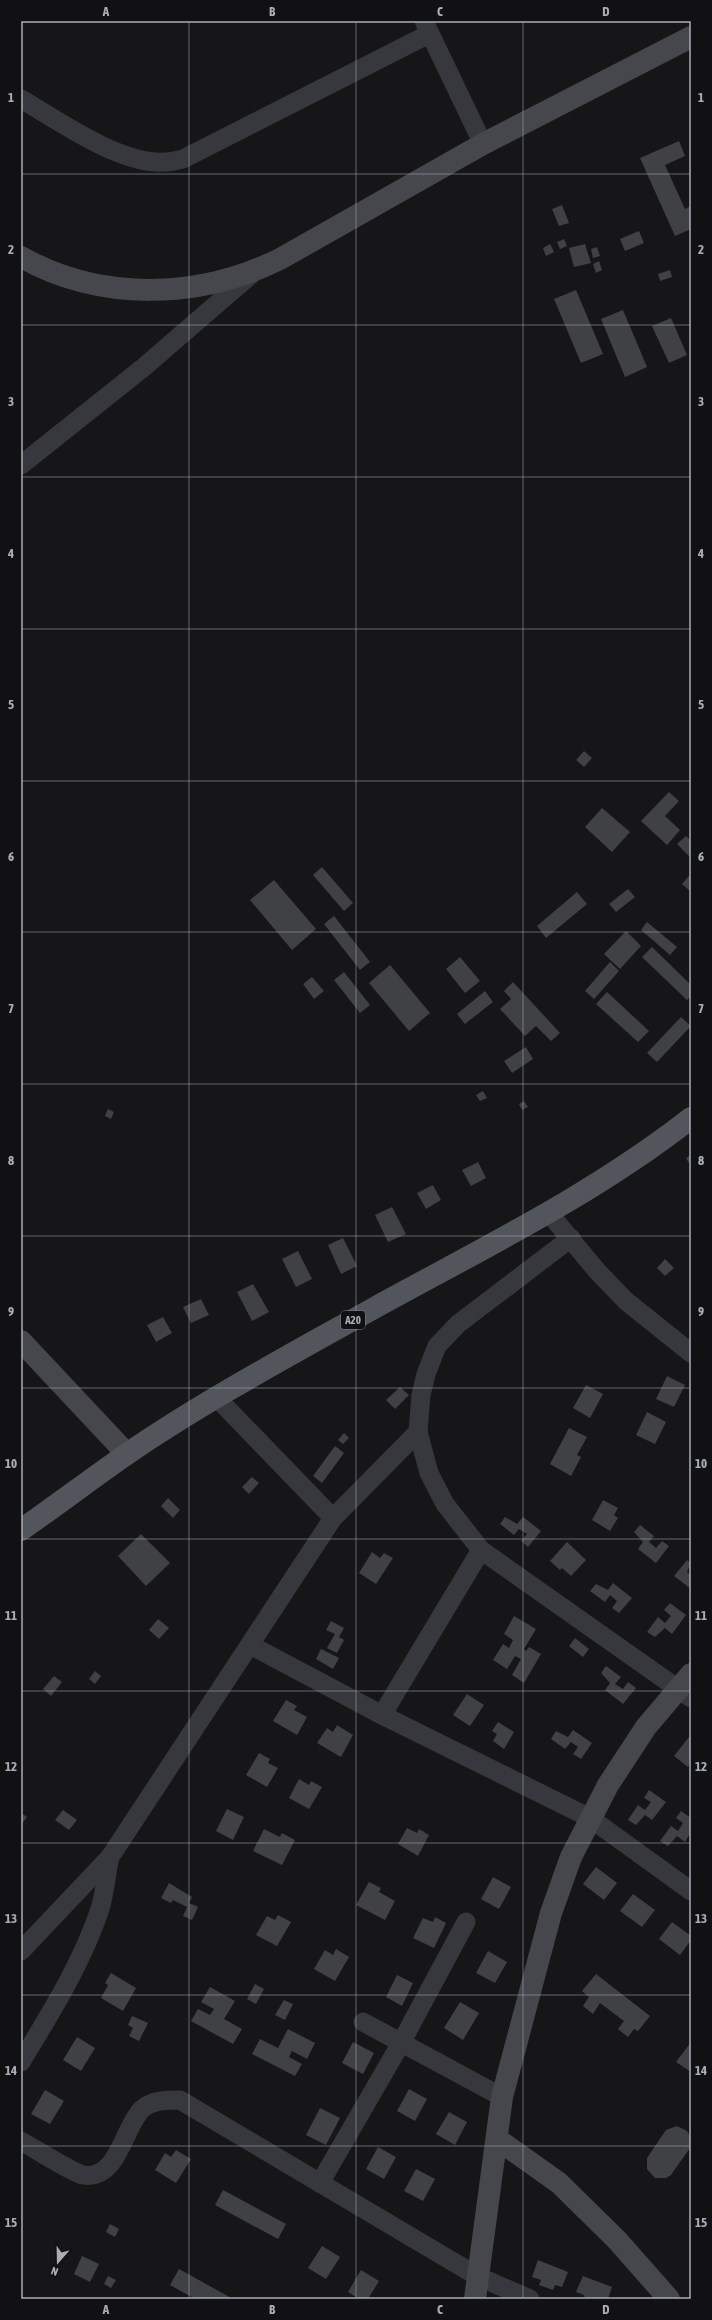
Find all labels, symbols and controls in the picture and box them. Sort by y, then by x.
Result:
text: A [102,4,110,19]
text: B [269,4,276,19]
text: C [437,4,443,19]
text: D [602,4,610,19]
text: 1 [8,90,14,105]
text: 1 [698,90,704,105]
text: 2 [8,242,14,257]
text: 2 [698,242,704,257]
text: 3 [8,394,14,409]
text: 3 [698,394,704,409]
text: 4 [7,546,14,561]
text: 4 [697,546,704,561]
text: 5 [8,697,14,712]
text: 5 [698,697,704,712]
text: 6 [8,849,14,864]
text: 6 [698,849,704,864]
text: 7 [8,1001,14,1016]
text: 7 [698,1001,704,1016]
text: 8 [8,1153,14,1168]
text: 8 [698,1153,704,1168]
text: 9 [8,1304,14,1319]
text: 9 [698,1304,704,1319]
road number: A20 [341,1311,365,1329]
text: 10 [5,1456,17,1471]
text: 10 [695,1456,707,1471]
text: 11 [5,1608,17,1623]
text: 11 [695,1608,707,1623]
text: 12 [5,1759,17,1774]
text: 12 [695,1759,707,1774]
text: 13 [5,1911,17,1926]
text: 13 [695,1911,707,1926]
text: 14 [5,2063,17,2078]
text: 14 [695,2063,707,2078]
text: 15 [5,2215,17,2230]
text: 15 [695,2215,707,2230]
north arrow [38,2242,78,2282]
text: N [49,2265,60,2278]
text: A [102,2302,110,2317]
text: B [269,2302,276,2317]
text: C [437,2302,443,2317]
text: D [602,2302,610,2317]

